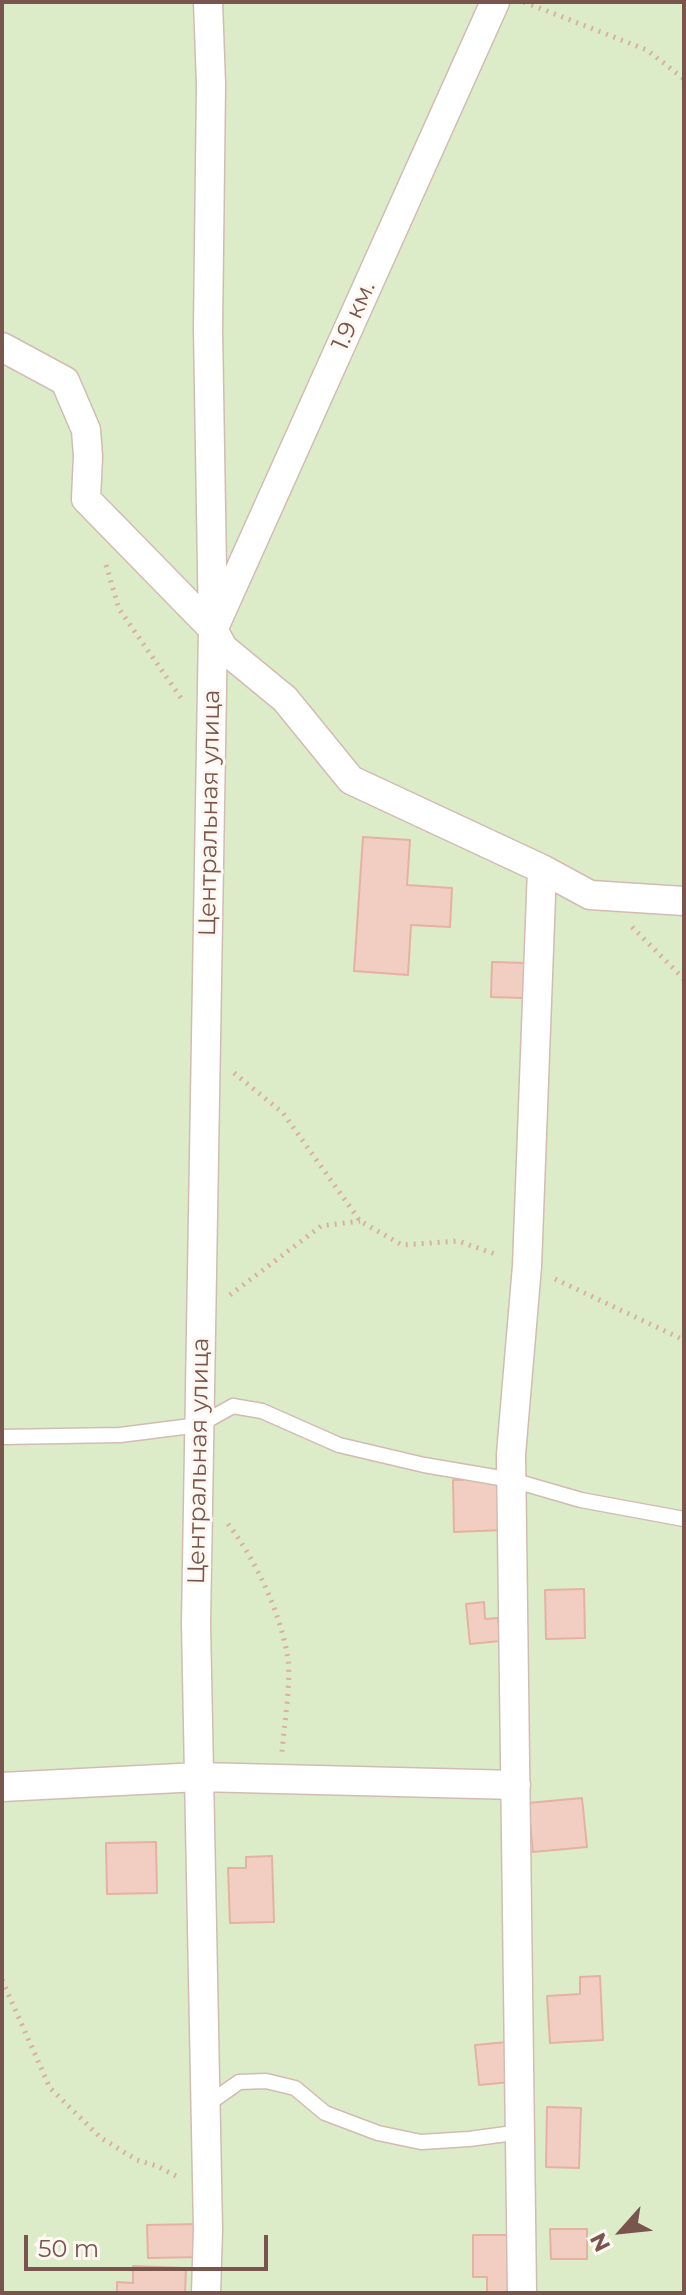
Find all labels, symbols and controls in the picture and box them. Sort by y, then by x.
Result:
street label: 1.9 км. [326,277,382,355]
street label: Центральная улица [193,689,227,937]
street label: Центральная улица [182,1337,216,1585]
north arrow [582,2191,662,2271]
scale bar [28,2219,272,2269]
text: N [584,2228,616,2256]
text: 50 m [38,2234,99,2263]

